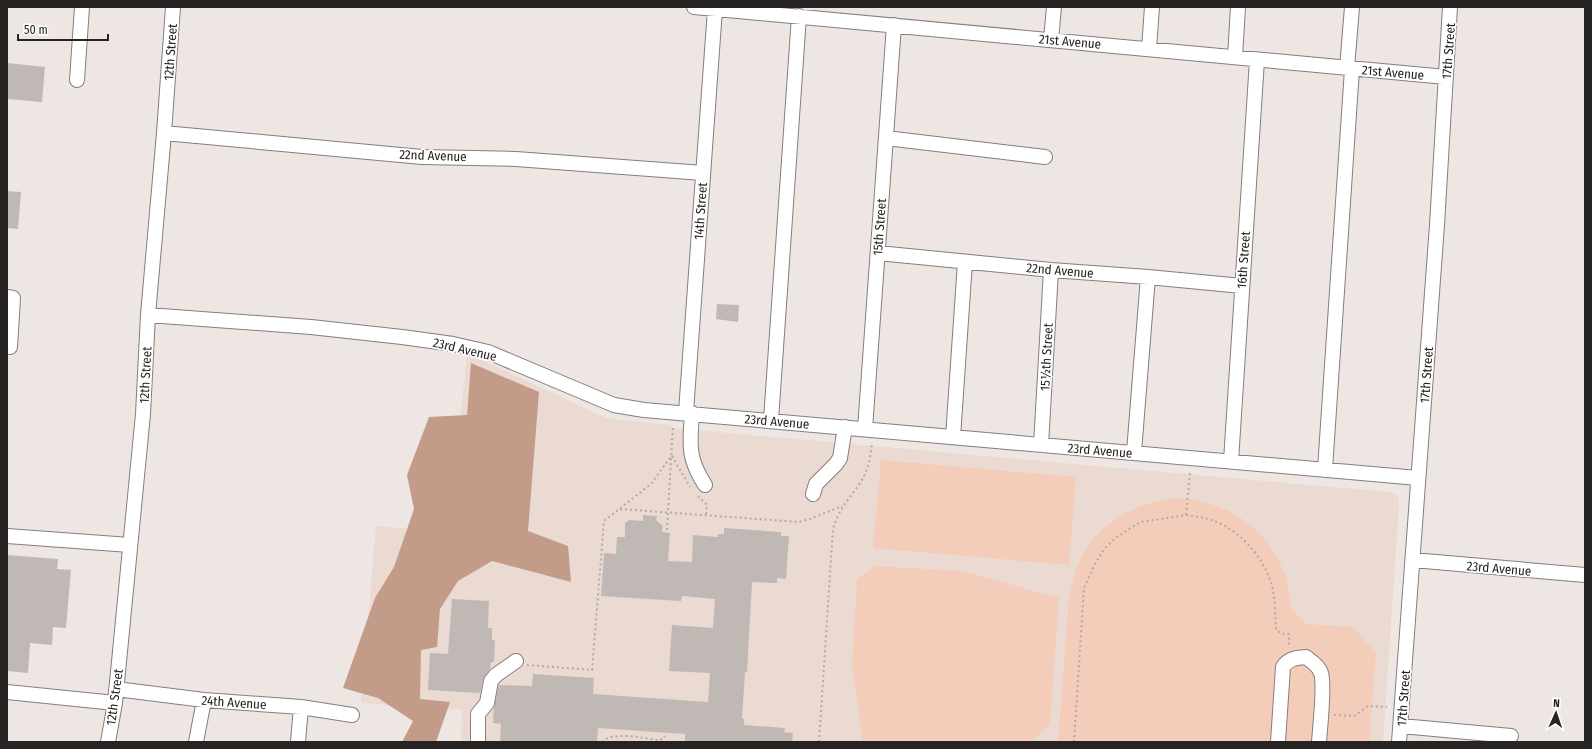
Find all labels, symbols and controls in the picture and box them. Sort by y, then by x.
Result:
scale bar [18,16,108,42]
street label: 12th Street [161,22,180,81]
street label: 17th Street [1439,22,1458,80]
text: 50 m [24,23,48,37]
street label: 21st Avenue [1038,31,1102,52]
street label: 21st Avenue [1361,62,1425,83]
street label: 22nd Avenue [399,147,467,164]
street label: 14th Street [691,181,710,240]
street label: 15th Street [870,197,889,256]
street label: 16th Street [1234,230,1253,289]
street label: 22nd Avenue [1026,260,1094,281]
street label: 15½th Street [1037,322,1056,391]
street label: 23rd Avenue [432,335,498,364]
street label: 12th Street [137,345,155,404]
street label: 17th Street [1417,346,1436,404]
street label: 23rd Avenue [744,411,810,432]
street label: 23rd Avenue [1067,440,1133,461]
street label: 23rd Avenue [1466,558,1532,579]
street label: 12th Street [103,667,126,726]
street label: 17th Street [1394,669,1413,727]
street label: 24th Avenue [201,693,267,712]
north arrow [1536,693,1576,733]
text: N [1553,697,1560,710]

